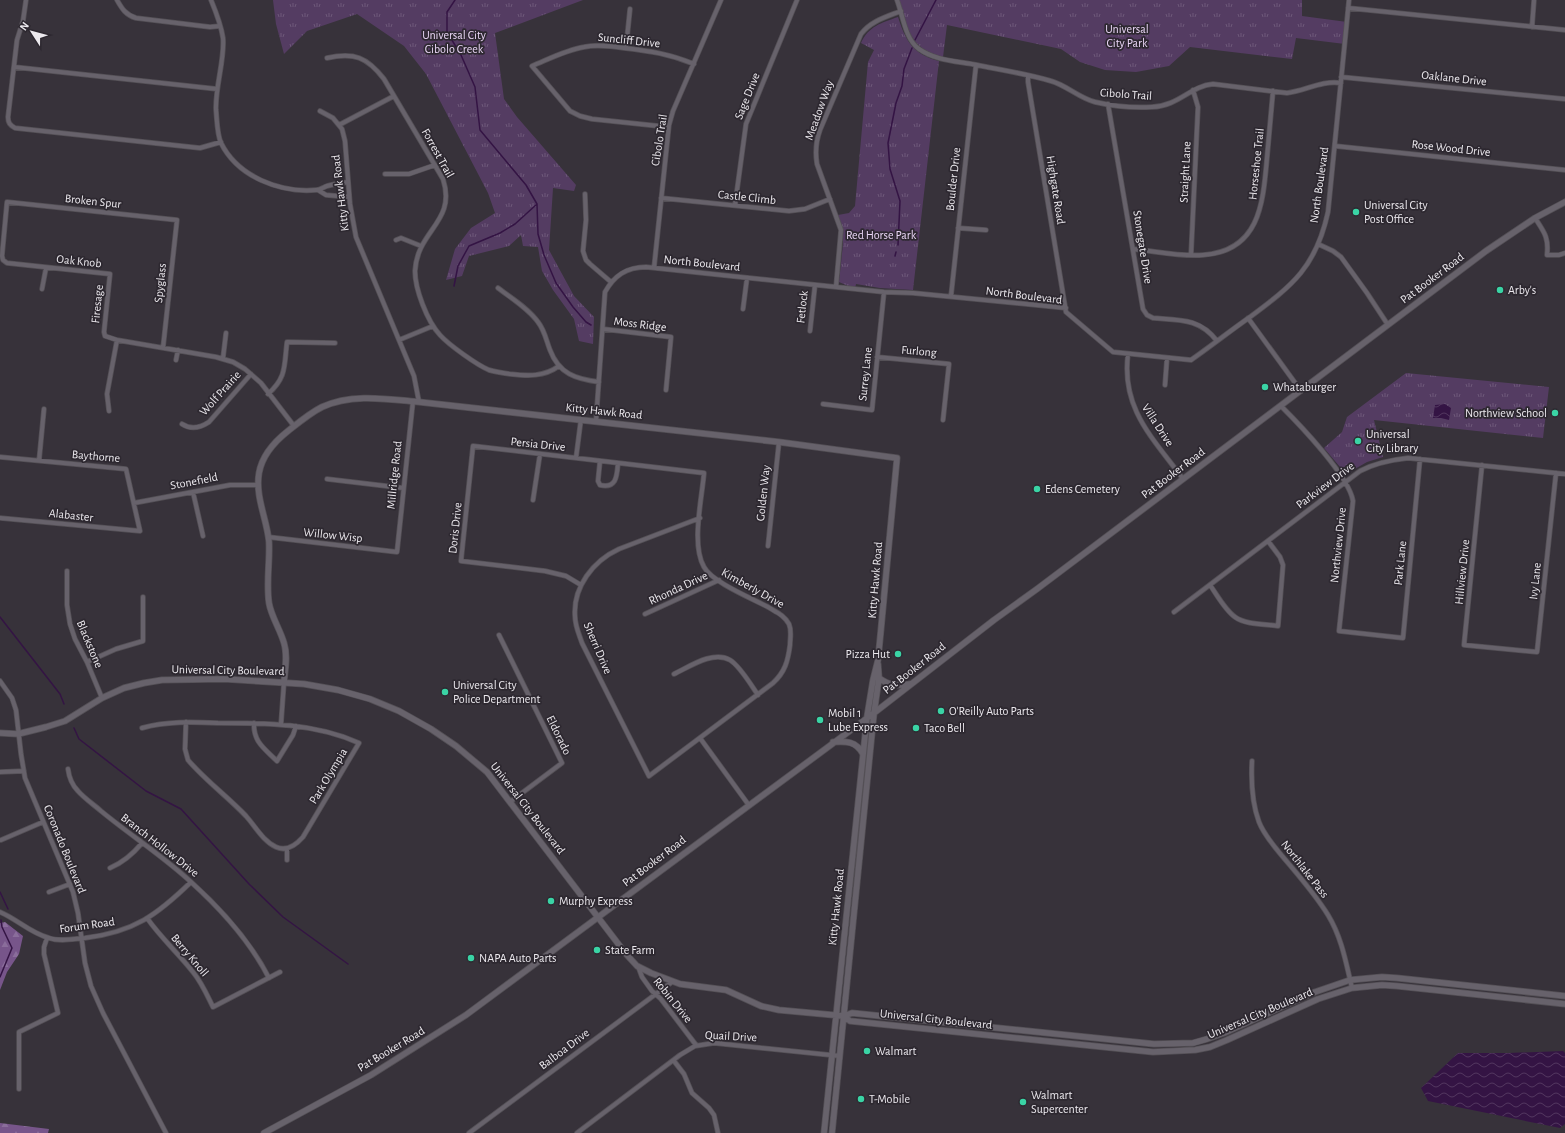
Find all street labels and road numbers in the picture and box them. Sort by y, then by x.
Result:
street label: Suncliff Drive [597,31,661,49]
street label: Oaklane Drive [1421,69,1487,87]
street label: Sage Drive [732,71,762,121]
street label: Meadow Way [803,78,836,142]
street label: Cibolo Trail [1099,86,1153,102]
street label: Cibolo Trail [649,113,669,167]
street label: Forrest Trail [420,126,456,180]
street label: Horseshoe Trail [1246,128,1266,200]
street label: Rose Wood Drive [1411,138,1491,158]
street label: Straight Lane [1177,141,1193,203]
street label: North Boulevard [1308,146,1330,224]
street label: Boulder Drive [944,147,962,211]
street label: Kitty Hawk Road [329,154,352,232]
street label: Highgate Road [1045,155,1067,225]
street label: Castle Climb [717,188,777,206]
street label: Broken Spur [64,192,122,210]
street label: Stonegate Drive [1131,209,1155,285]
street label: Pat Booker Road [1398,250,1466,306]
street label: Oak Knob [56,253,102,269]
street label: North Boulevard [663,253,741,273]
street label: Spyglass [152,263,169,303]
street label: Firesage [89,284,105,324]
street label: North Boulevard [985,284,1063,306]
street label: Fetlock [794,289,810,324]
street label: Moss Ridge [613,315,667,333]
street label: Furlong [901,343,937,359]
street label: Surrey Lane [856,346,875,402]
street label: Wolf Prairie [197,368,243,418]
street label: Kitty Hawk Road [565,401,643,422]
street label: Villa Drive [1140,402,1176,448]
street label: Persia Drive [510,435,566,453]
street label: Millridge Road [384,440,404,510]
street label: Pat Booker Road [1139,445,1207,501]
street label: Baythorne [71,448,121,465]
street label: Parkview Drive [1294,459,1356,511]
street label: Golden Way [754,464,773,522]
street label: Stonefield [169,471,219,491]
street label: Doris Drive [446,502,464,554]
street label: Alabaster [48,507,94,523]
street label: Northview Drive [1328,507,1348,583]
street label: Willow Wisp [303,526,363,544]
street label: Hillview Drive [1453,539,1471,605]
street label: Park Lane [1392,540,1408,586]
street label: Kitty Hawk Road [866,541,885,619]
street label: Ivy Lane [1527,562,1544,600]
street label: Kimberly Drive [719,566,786,611]
street label: Rhonda Drive [647,569,709,607]
street label: Blackstone [75,618,105,670]
street label: Sherri Drive [582,620,614,676]
street label: Pat Booker Road [880,640,948,696]
street label: Universal City Boulevard [171,663,285,678]
street label: Eldorado [544,713,574,757]
street label: Park Olympia [307,746,350,806]
street label: Universal City Boulevard [488,760,567,857]
street label: Coronado Boulevard [42,803,88,895]
street label: Branch Hollow Drive [119,811,201,879]
street label: Pat Booker Road [620,833,688,889]
street label: Northlake Pass [1279,838,1331,900]
street label: Kitty Hawk Road [826,868,847,946]
street label: Forum Road [58,915,116,935]
street label: Berry Knoll [168,931,211,979]
street label: Robin Drive [651,975,695,1025]
street label: Universal City Boulevard [1206,985,1315,1042]
street label: Universal City Boulevard [879,1007,993,1032]
street label: Pat Booker Road [355,1024,427,1074]
street label: Balboa Drive [537,1026,591,1072]
street label: Quail Drive [705,1029,757,1044]

